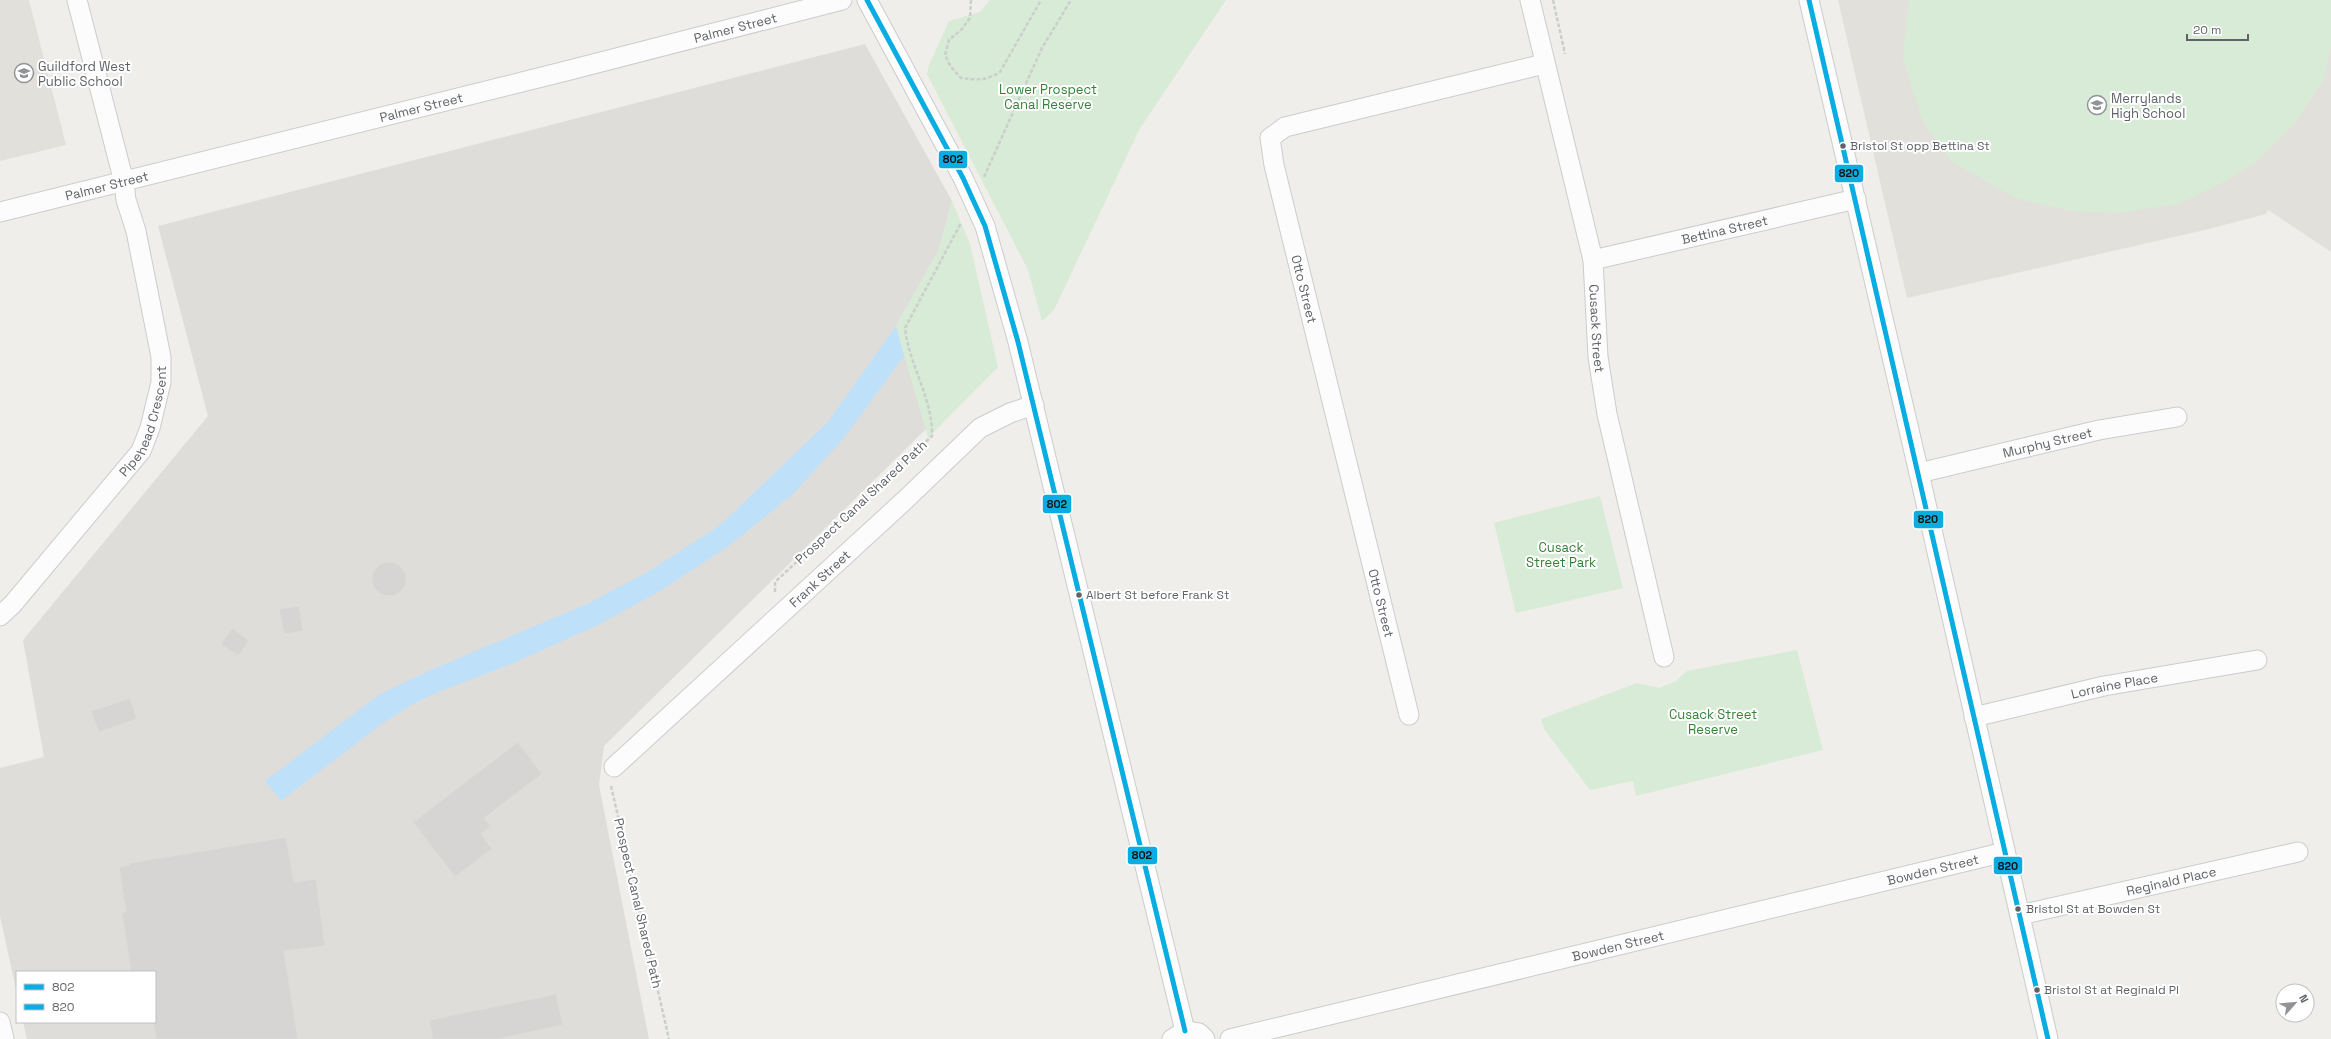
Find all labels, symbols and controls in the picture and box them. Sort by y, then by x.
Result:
street label: Palmer Street [692,9,779,46]
scale bar [2187,16,2248,42]
text: 20 m [2193,22,2221,38]
place label: Guildford West Public School [38,58,131,90]
school or university icon: Guildford West Public School [13,62,35,84]
park label: Lower Prospect Canal Reserve [999,81,1097,113]
street label: Palmer Street [378,89,465,126]
place label: Merrylands High School [2111,90,2185,122]
school or university icon: Merrylands High School [2086,94,2108,116]
place label: Bristol St opp Bettina St [1850,138,1990,154]
marker: Bristol St opp Bettina St [1838,141,1848,151]
line badge: 802 [938,150,968,169]
text: 802 [943,152,964,166]
line badge: 820 [1834,164,1864,183]
text: 820 [1839,166,1859,180]
street label: Palmer Street [63,167,150,204]
street label: Bettina Street [1680,211,1769,248]
street label: Otto Street [1287,253,1321,325]
street label: Cusack Street [1586,284,1609,374]
street label: Pipehead Crescent [115,366,170,480]
street label: Murphy Street [2001,423,2094,461]
street label: Prospect Canal Shared Path [791,436,931,568]
line badge: 802 [1042,494,1072,514]
text: 802 [1047,497,1068,511]
line badge: 820 [1913,510,1944,529]
text: 820 [1918,512,1938,526]
park label: Cusack Street Park [1526,539,1596,571]
street label: Frank Street [785,546,854,611]
street label: Otto Street [1364,567,1398,639]
place label: Albert St before Frank St [1086,587,1229,603]
marker: Albert St before Frank St [1074,590,1084,600]
street label: Lorraine Place [2069,668,2159,702]
park label: Cusack Street Reserve [1669,706,1757,738]
street label: Prospect Canal Shared Path [610,816,666,990]
line badge: 802 [1127,846,1158,865]
text: 802 [1132,848,1153,862]
street label: Bowden Street [1885,850,1981,889]
line badge: 820 [1993,856,2023,875]
text: 820 [1998,859,2018,873]
street label: Reginald Place [2125,862,2218,899]
place label: Bristol St at Bowden St [2026,901,2160,917]
marker: Bristol St at Bowden St [2013,904,2023,914]
street label: Bowden Street [1570,926,1666,965]
legend [16,971,156,1023]
text: 802 [52,979,74,995]
place label: Bristol St at Reginald Pl [2044,982,2179,998]
north arrow [2275,983,2315,1023]
marker: Bristol St at Reginald Pl [2032,985,2042,995]
text: N [2296,992,2312,1005]
text: 820 [52,999,74,1015]

